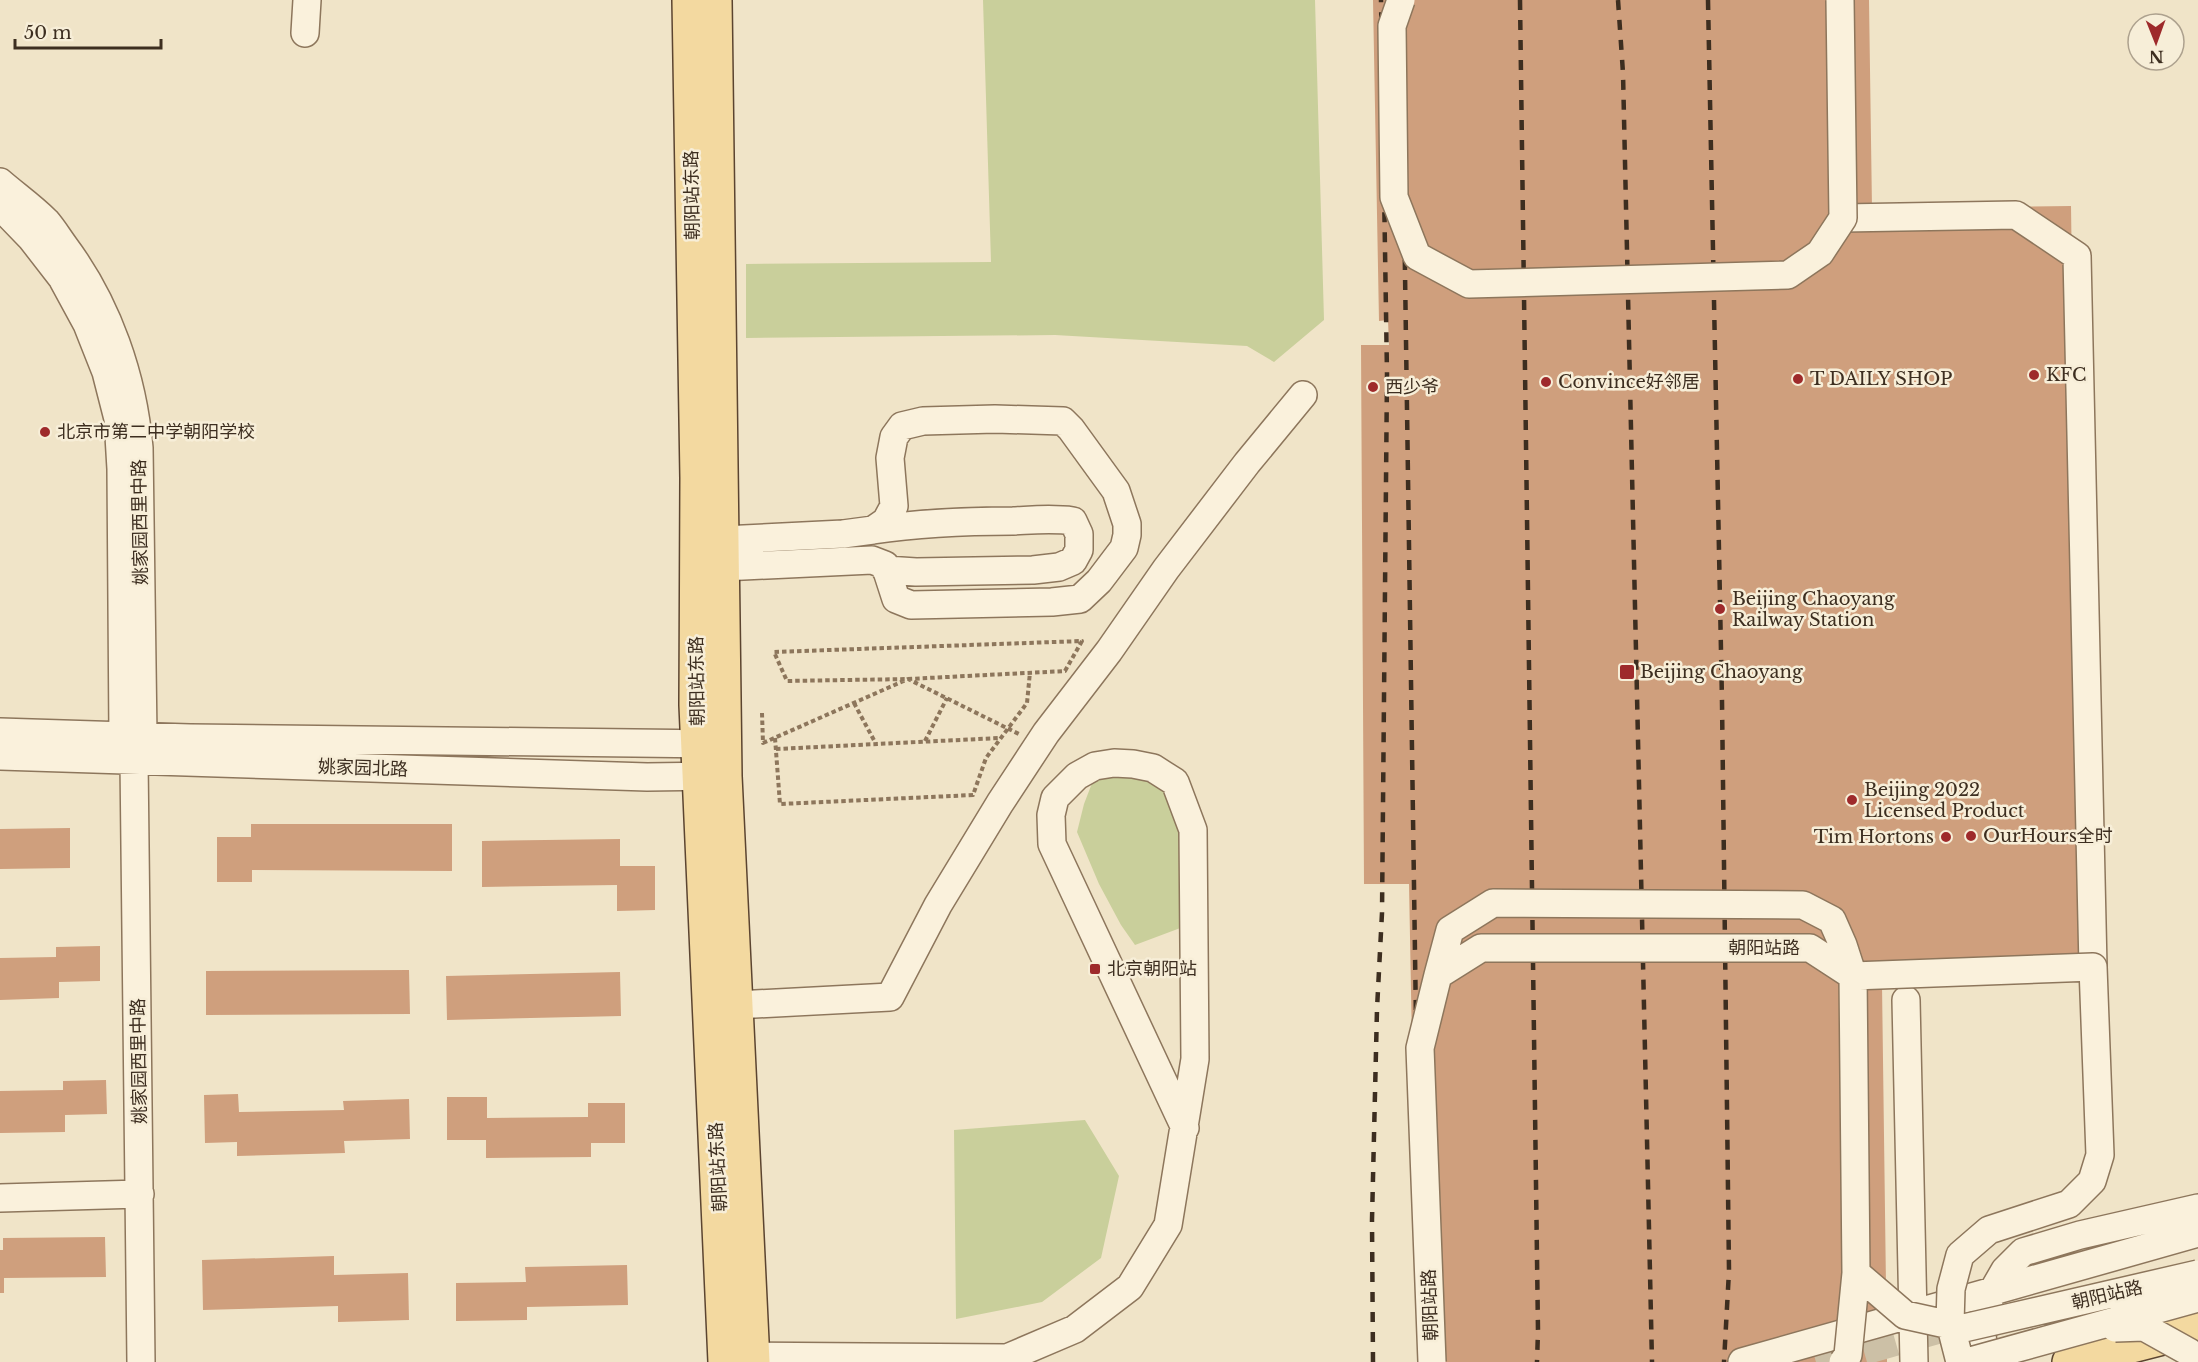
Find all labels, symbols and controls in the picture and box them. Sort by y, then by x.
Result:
scale bar [15,12,160,50]
north arrow [2126,12,2186,72]
text: 50 m [24,22,72,44]
text: N [2149,47,2164,67]
street label: 朝阳站东路 [680,150,704,240]
place label: KFC [2046,364,2087,386]
place label: T DAILY SHOP [1810,368,1952,390]
marker: KFC [2027,368,2041,382]
place label: Convince好邻居 [1558,371,1700,393]
marker: T DAILY SHOP [1791,372,1805,386]
marker: Convince好邻居 [1539,375,1553,389]
place label: 西少爷 [1385,376,1439,398]
marker: 西少爷 [1366,380,1380,394]
place label: 北京市第二中学朝阳学校 [57,421,255,443]
marker: 北京市第二中学朝阳学校 [38,425,52,439]
street label: 姚家园西里中路 [128,459,152,585]
place label: Beijing Chaoyang Railway Station [1732,588,1895,631]
marker: Beijing Chaoyang Railway Station [1713,602,1727,616]
street label: 朝阳站东路 [685,636,709,726]
place label: Beijing Chaoyang [1640,661,1803,683]
marker: Beijing Chaoyang [1618,663,1636,681]
street label: 姚家园北路 [318,755,408,781]
place label: Beijing 2022 Licensed Product [1864,779,2025,822]
marker: Beijing 2022 Licensed Product [1845,793,1859,807]
place label: OurHours全时 [1983,825,2113,847]
place label: Tim Hortons [1814,826,1934,848]
marker: OurHours全时 [1964,829,1978,843]
marker: Tim Hortons [1939,830,1953,844]
street label: 朝阳站路 [1728,937,1800,959]
place label: 北京朝阳站 [1107,958,1197,980]
marker: 北京朝阳站 [1088,962,1102,976]
street label: 姚家园西里中路 [127,998,151,1124]
street label: 朝阳站东路 [705,1121,731,1213]
street label: 朝阳站路 [1418,1269,1442,1341]
street label: 朝阳站路 [2069,1276,2145,1314]

